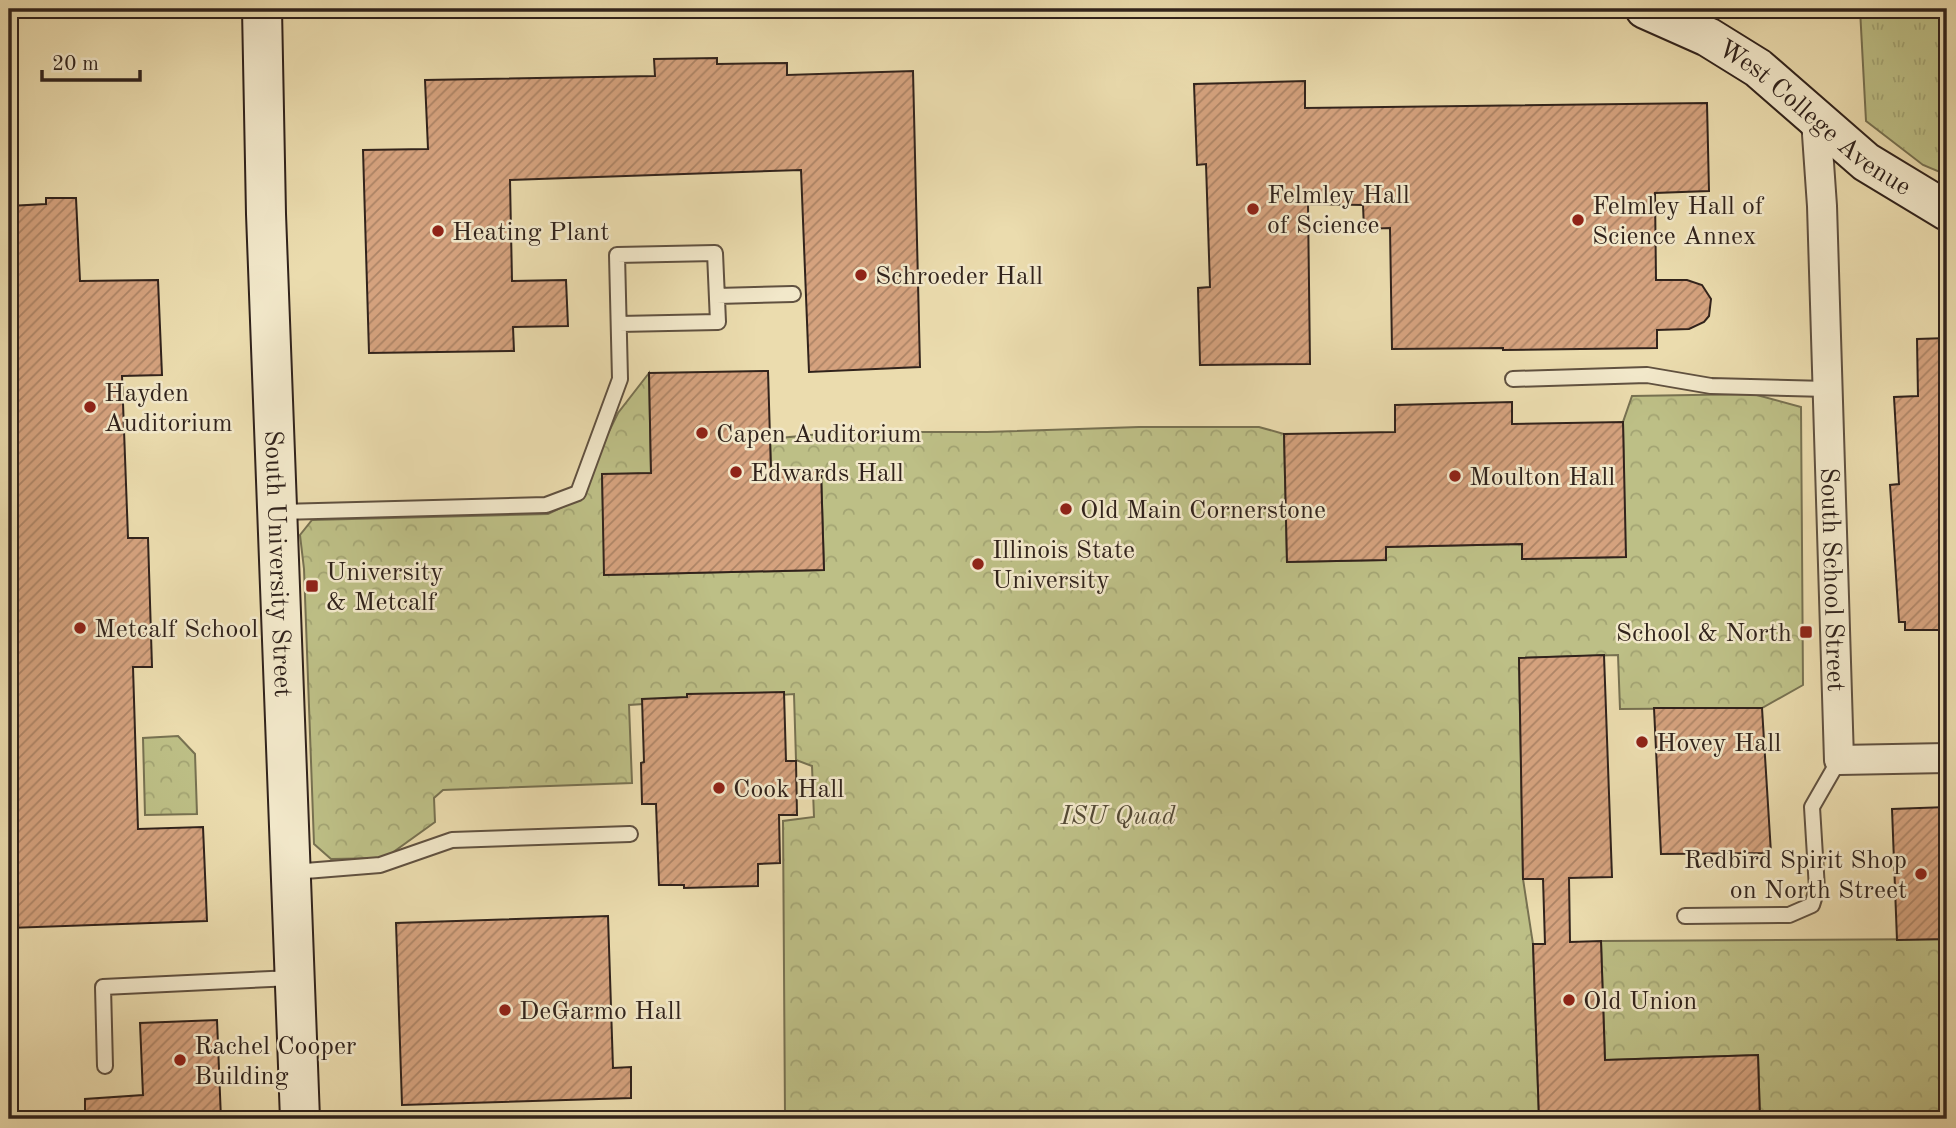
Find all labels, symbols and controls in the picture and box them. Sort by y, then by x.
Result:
street label: West College Avenue [1713,36,1915,201]
scale bar [42,38,140,82]
text: 20 m [52,54,99,75]
place label: Felmley Hall of Science [1267,183,1410,239]
place label: Felmley Hall of Science Annex [1592,194,1765,250]
marker: Felmley Hall of Science [1245,201,1261,217]
marker: Felmley Hall of Science Annex [1570,212,1586,228]
place label: Heating Plant [452,220,609,246]
marker: Heating Plant [430,223,446,239]
place label: Schroeder Hall [875,264,1043,290]
marker: Schroeder Hall [853,267,869,283]
place label: Hayden Auditorium [104,381,233,437]
marker: Hayden Auditorium [82,399,98,415]
place label: Capen Auditorium [716,422,922,448]
marker: Capen Auditorium [694,425,710,441]
street label: South University Street [259,430,295,698]
place label: Edwards Hall [750,461,904,487]
marker: Edwards Hall [728,464,744,480]
place label: Moulton Hall [1469,465,1615,491]
street label: South School Street [1815,467,1848,692]
marker: Moulton Hall [1447,468,1463,484]
place label: Old Main Cornerstone [1080,498,1326,524]
marker: Old Main Cornerstone [1058,501,1074,517]
place label: Illinois State University [992,538,1135,594]
marker: Illinois State University [970,556,986,572]
place label: University & Metcalf [326,560,444,616]
marker: University & Metcalf [304,578,320,594]
place label: Metcalf School [94,617,258,643]
marker: Metcalf School [72,620,88,636]
place label: School & North [1616,621,1792,647]
marker: School & North [1798,624,1814,640]
place label: Hovey Hall [1656,731,1781,757]
marker: Hovey Hall [1634,734,1650,750]
place label: Cook Hall [733,777,844,803]
marker: Cook Hall [711,780,727,796]
park label: ISU Quad [1060,804,1176,830]
place label: Redbird Spirit Shop on North Street [1684,848,1907,904]
marker: Redbird Spirit Shop on North Street [1913,866,1929,882]
place label: Old Union [1583,989,1697,1015]
marker: Old Union [1561,992,1577,1008]
place label: DeGarmo Hall [519,999,682,1025]
marker: DeGarmo Hall [497,1002,513,1018]
place label: Rachel Cooper Building [194,1034,357,1090]
marker: Rachel Cooper Building [172,1052,188,1068]

